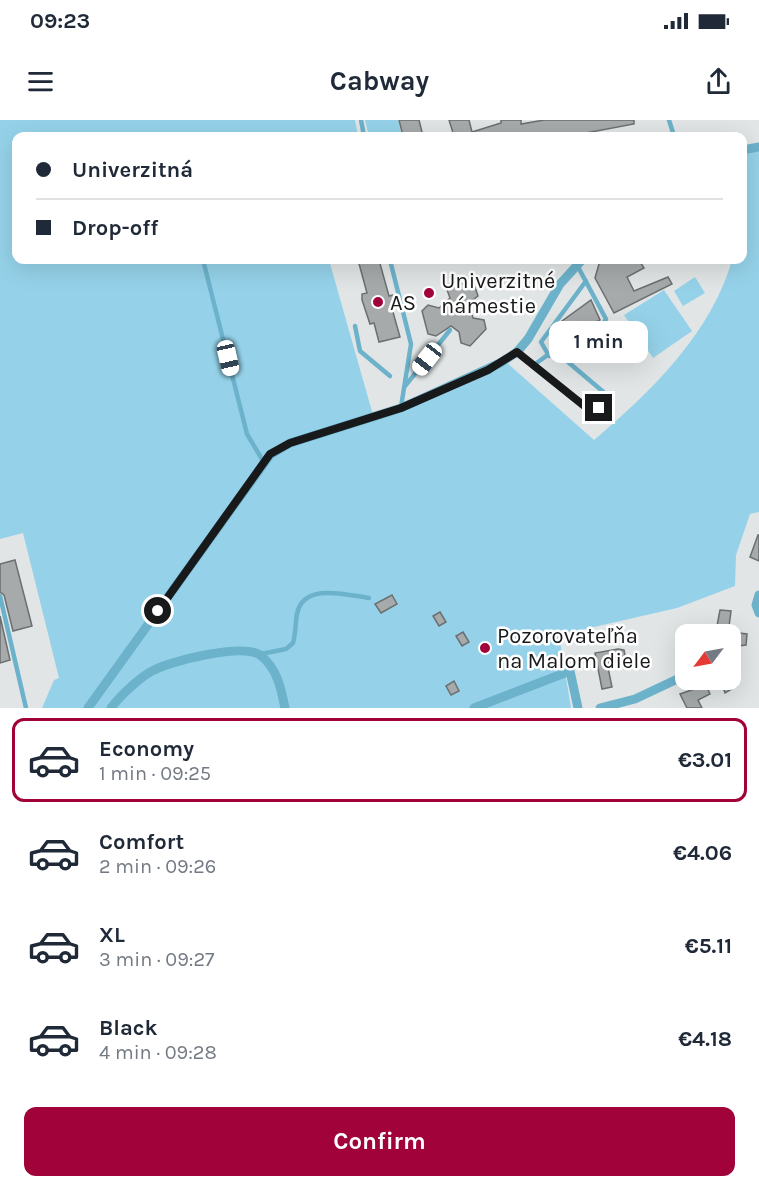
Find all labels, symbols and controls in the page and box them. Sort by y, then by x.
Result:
text: 09:23 [30,8,90,34]
icon: menu [24,65,57,98]
text: Cabway [330,65,429,97]
icon: share [702,65,735,98]
text: Univerzitná [72,157,193,183]
text: Drop-off [72,215,158,241]
place label: Univerzitné námestie [441,268,555,319]
marker: Univerzitné námestie [422,286,436,300]
place label: AS [390,290,416,316]
marker: AS [371,295,385,309]
callout: 1 min [550,321,648,363]
text: 1 min [573,330,624,353]
car [215,338,241,378]
car [409,339,445,379]
route end [585,394,612,421]
route start [144,597,171,624]
place label: Pozorovateľňa na Malom diele [497,623,651,674]
north arrow [675,624,741,690]
map controls [675,624,741,690]
marker: Pozorovateľňa na Malom diele [478,641,492,655]
icon: car [27,733,81,787]
text: Economy [99,736,194,762]
text: €3.01 [678,747,732,773]
text: 1 min · 09:25 [99,762,211,785]
icon: car [27,826,81,880]
text: Comfort [99,829,184,855]
text: €4.06 [673,840,732,866]
text: 2 min · 09:26 [99,855,216,878]
icon: car [27,919,81,973]
text: XL [99,922,125,948]
text: €5.11 [685,933,732,959]
text: 3 min · 09:27 [99,948,214,971]
icon: car [27,1012,81,1066]
text: Black [99,1015,158,1041]
text: €4.18 [678,1026,732,1052]
text: 4 min · 09:28 [99,1041,217,1064]
button: Confirm [24,1107,735,1176]

